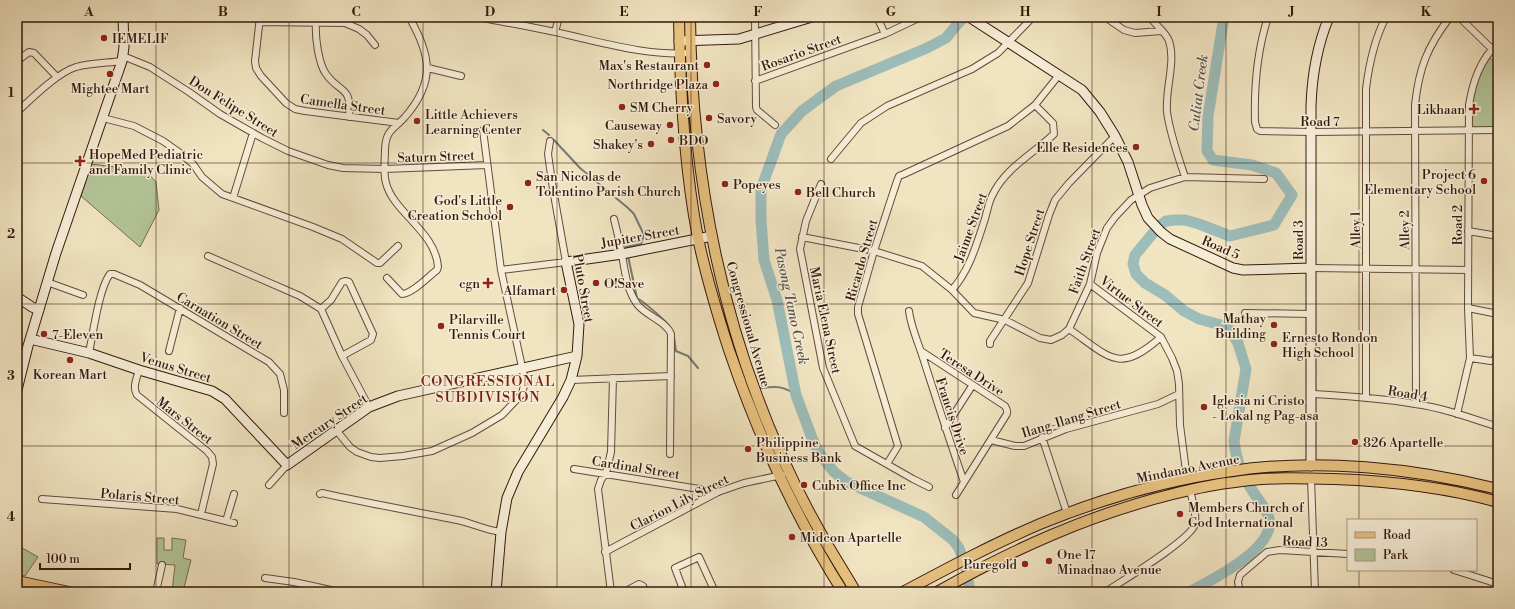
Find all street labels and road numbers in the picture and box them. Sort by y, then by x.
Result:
street label: Rosario Street [759,31,844,75]
street label: Don Felipe Street [186,73,281,141]
street label: Camella Street [299,91,387,119]
street label: Road 7 [1300,114,1340,130]
street label: Saturn Street [397,148,475,166]
street label: Jaime Street [951,190,991,265]
street label: Road 2 [1450,205,1466,245]
street label: Hope Street [1012,206,1048,278]
street label: Alley 2 [1397,210,1413,251]
street label: Alley 1 [1348,211,1364,250]
street label: Ricardo Street [843,217,881,303]
street label: Road 3 [1291,220,1307,260]
street label: Jupiter Street [599,222,681,252]
street label: Faith Street [1066,226,1104,296]
street label: Road 5 [1199,233,1242,263]
street label: Pluto Street [569,252,597,324]
street label: Congressional Avenue [722,260,774,389]
street label: Maria Elena Street [806,265,844,376]
street label: Virtue Street [1096,272,1167,331]
street label: Carnation Street [174,289,266,353]
street label: Teresa Drive [936,346,1007,400]
street label: Venus Street [137,349,214,386]
street label: Francis Drive [932,375,972,458]
street label: Road 4 [1387,383,1429,405]
street label: Mercury Street [289,390,371,453]
street label: Mars Street [153,394,216,448]
street label: Ilang-Ilang Street [1020,396,1123,442]
street label: Mindanao Avenue [1135,451,1242,487]
street label: Cardinal Street [591,453,681,483]
street label: Clarion Lily Street [628,471,732,535]
street label: Polaris Street [100,486,181,508]
street label: Road 13 [1282,533,1328,551]

